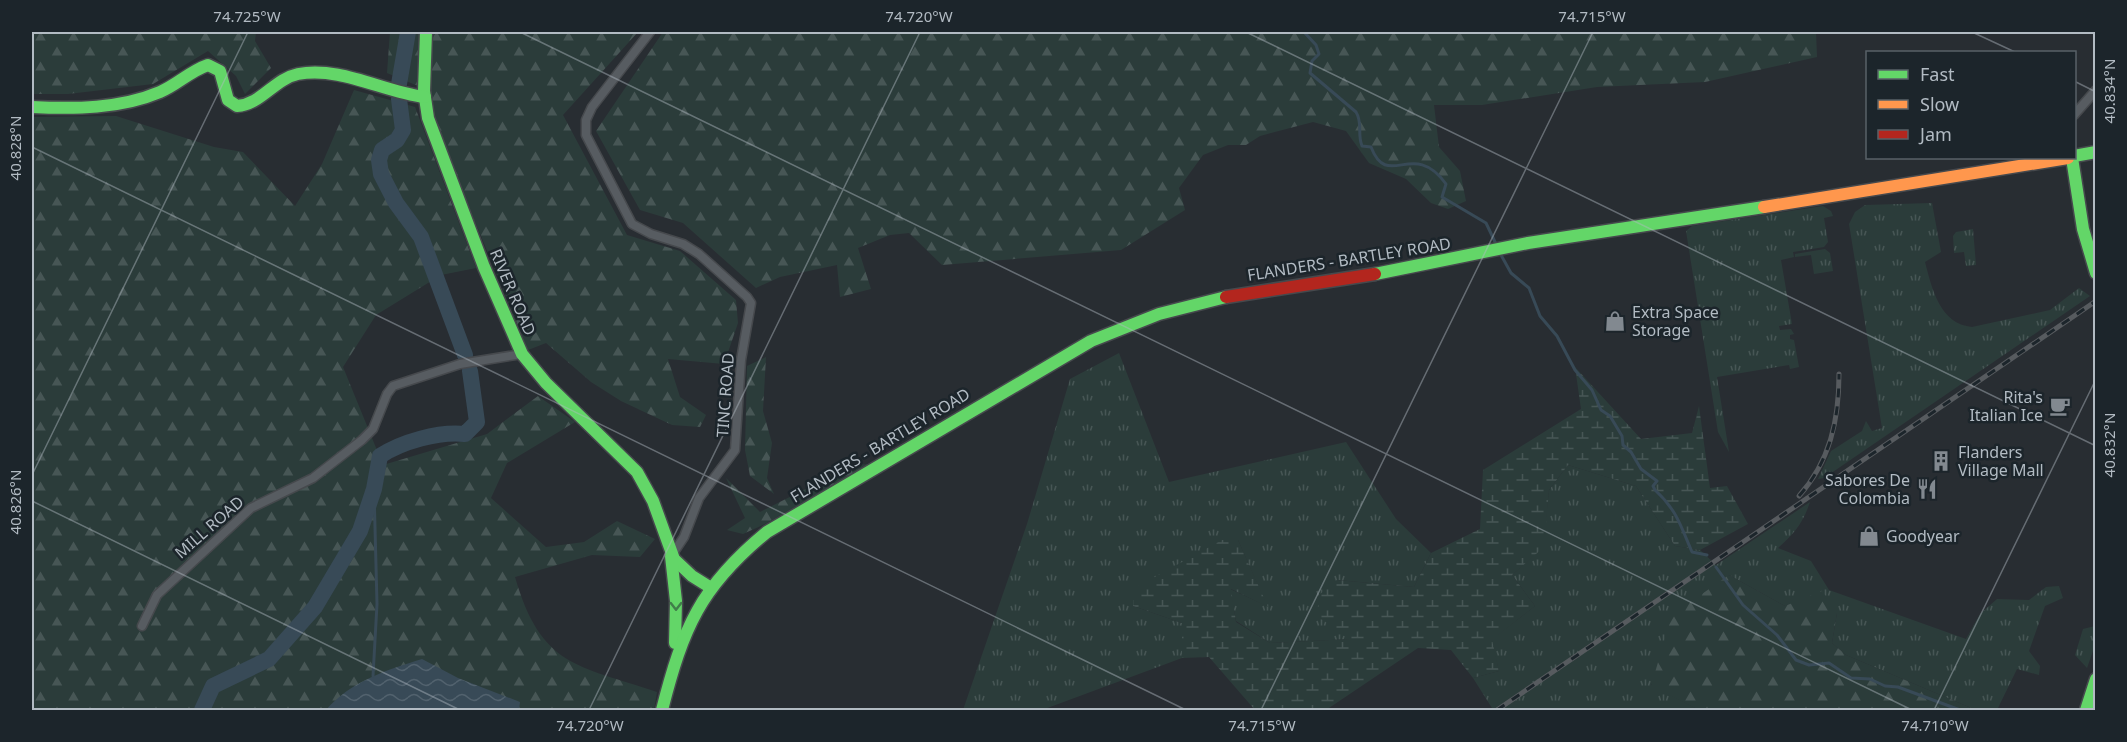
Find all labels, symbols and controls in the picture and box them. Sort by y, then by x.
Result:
text: 74.725°W [213,6,281,26]
text: 74.720°W [885,6,953,26]
text: 74.715°W [1558,6,1626,26]
legend [1866,51,2076,159]
text: 40.834°N [2099,59,2119,123]
text: Fast [1920,62,1955,86]
text: Slow [1920,92,1959,116]
text: 40.828°N [5,116,25,180]
text: Jam [1918,122,1952,146]
street label: FLANDERS - BARTLEY ROAD [1246,232,1452,286]
street label: RIVER ROAD [485,245,541,339]
place label: Extra Space Storage [1632,301,1719,341]
shop icon: Extra Space Storage [1603,309,1627,333]
street label: TINC ROAD [711,352,739,438]
street label: FLANDERS - BARTLEY ROAD [786,383,974,507]
place label: Rita's Italian Ice [1969,386,2043,426]
cafe icon: Rita's Italian Ice [2048,394,2072,418]
text: 40.832°N [2099,413,2119,477]
place label: Flanders Village Mall [1958,441,2044,481]
building icon: Flanders Village Mall [1929,449,1953,473]
place label: Sabores De Colombia [1825,469,1910,509]
text: 40.826°N [5,470,25,534]
restaurant icon: Sabores De Colombia [1915,477,1939,501]
street label: MILL ROAD [170,491,248,563]
shop icon: Goodyear [1857,524,1881,548]
place label: Goodyear [1886,525,1960,547]
one-way arrow [670,601,682,610]
text: 74.720°W [556,715,624,735]
text: 74.715°W [1228,715,1296,735]
text: 74.710°W [1901,715,1969,735]

